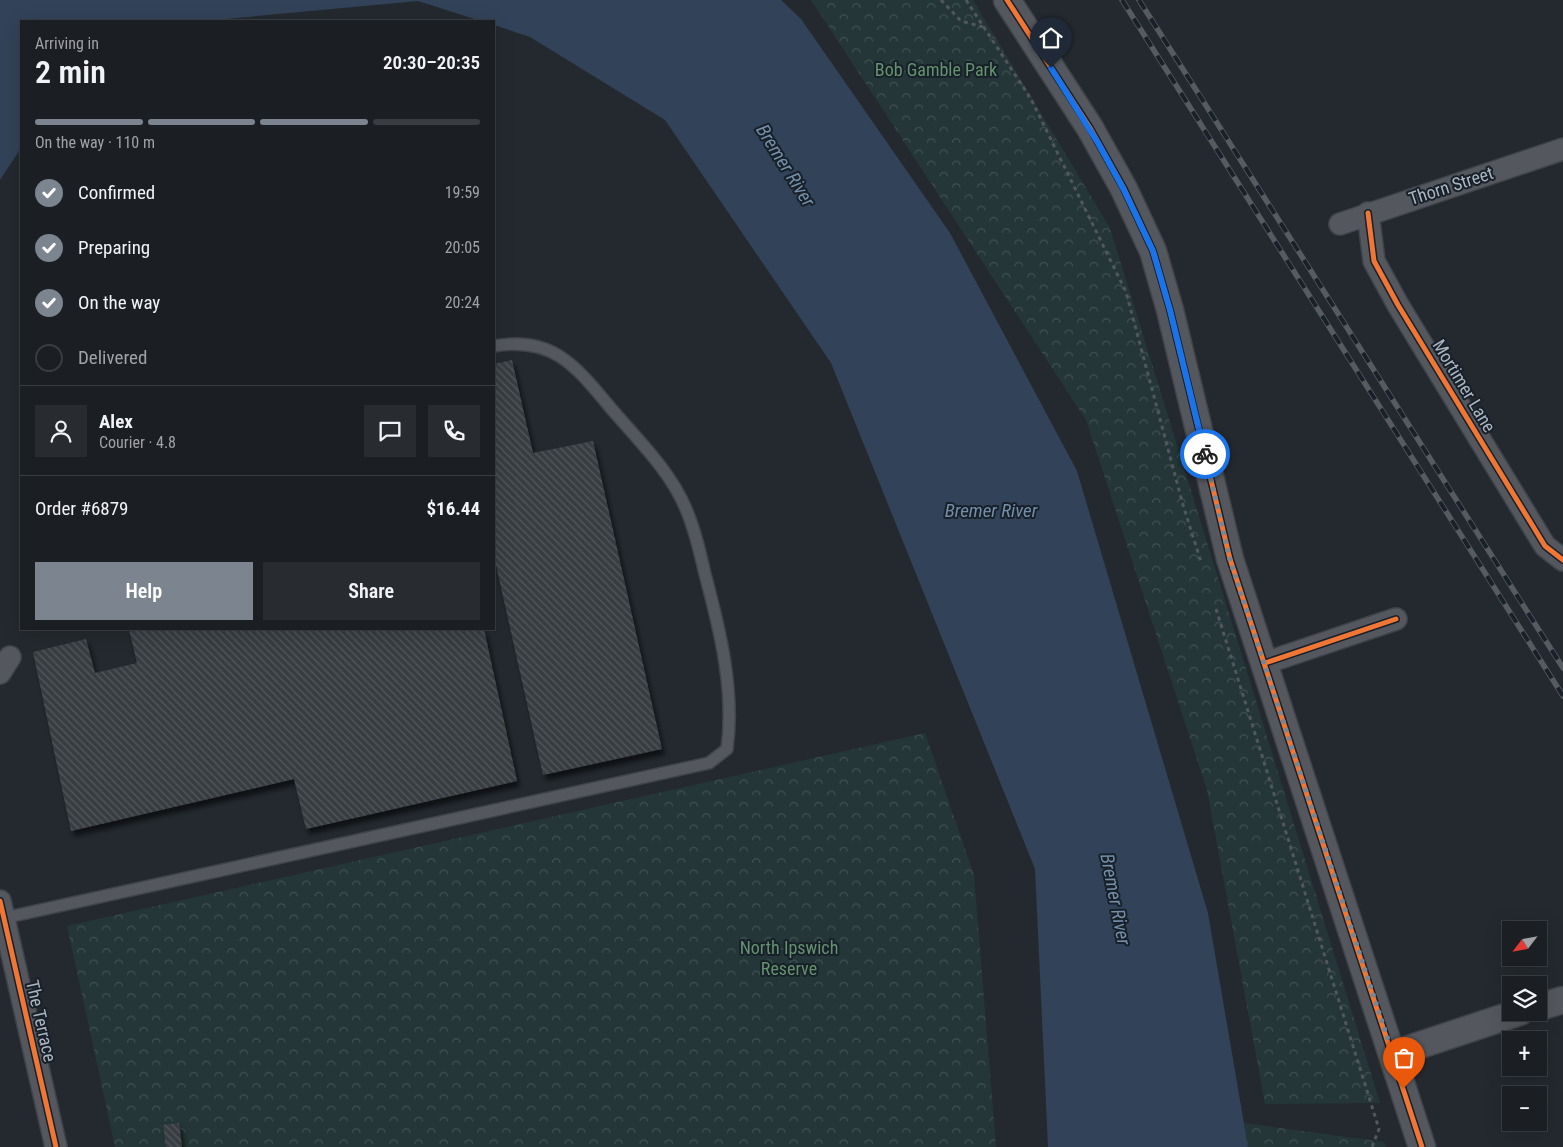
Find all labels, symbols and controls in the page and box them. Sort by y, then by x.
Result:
pin [1030,17,1072,68]
icon: home [1037,24,1065,52]
text: Arriving in [35,34,99,53]
text: 20:30–20:35 [383,51,480,74]
text: 2 min [35,53,106,91]
park label: Bob Gamble Park [875,59,997,80]
water label: Bremer River [751,120,820,211]
text: On the way · 110 m [35,133,155,152]
street label: Thorn Street [1406,162,1496,209]
icon: check [35,179,63,207]
text: Confirmed [78,181,155,204]
text: 19:59 [445,183,480,202]
icon: check [35,234,63,262]
text: Preparing [78,236,150,259]
text: 20:05 [445,238,480,257]
icon: check [35,289,63,317]
text: On the way [78,291,160,314]
text: 20:24 [445,293,480,312]
street label: Mortimer Lane [1429,336,1500,436]
text: Delivered [78,346,147,369]
button: person [35,405,87,457]
button: chat [364,405,416,457]
button: phone [428,405,480,457]
text: Alex [99,410,133,433]
courier [1180,429,1230,479]
text: Courier · 4.8 [99,433,176,452]
icon: bike [1191,440,1219,468]
text: Order #6879 [35,497,128,520]
text: $16.44 [426,497,480,520]
water label: Bremer River [945,499,1038,522]
button: Help [35,562,253,620]
button: Share [263,562,480,620]
water label: Bremer River [1095,851,1136,947]
north arrow [1502,921,1548,966]
map controls [1502,921,1547,1131]
park label: North Ipswich Reserve [740,937,838,979]
button: layers [1502,976,1547,1021]
street label: The Terrace [22,978,61,1064]
button: + [1502,1031,1547,1076]
pin [1383,1037,1425,1088]
icon: bag [1390,1044,1418,1072]
button: − [1502,1086,1547,1131]

